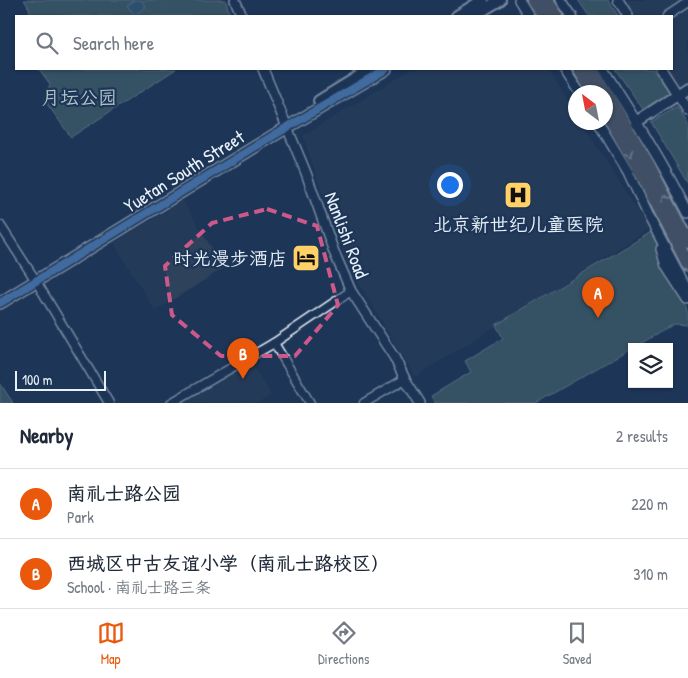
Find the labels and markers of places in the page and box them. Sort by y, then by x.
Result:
hospital icon: 北京新世纪儿童医院 [503,180,533,210]
place label: 北京新世纪儿童医院 [432,211,604,237]
hotel icon: 时光漫步酒店 [291,243,321,273]
place label: 时光漫步酒店 [173,245,287,271]
pin: A [582,277,614,318]
pin: B [227,338,259,379]

